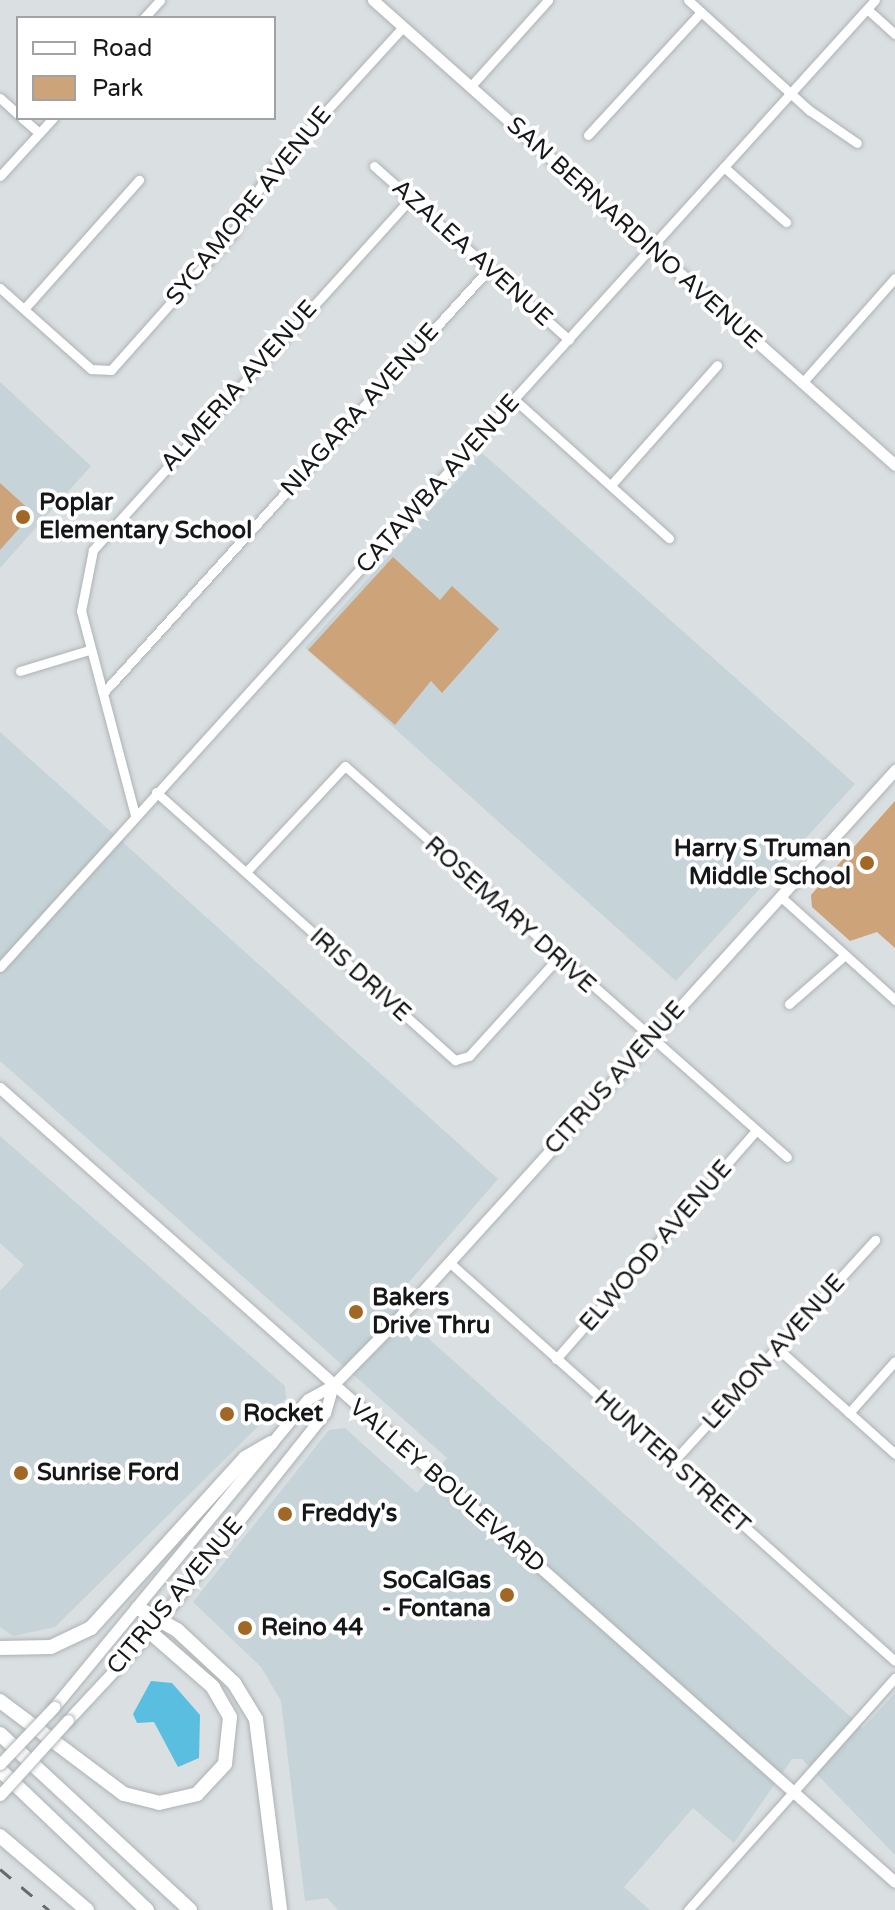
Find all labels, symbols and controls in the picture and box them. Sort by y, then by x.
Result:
legend [16,16,276,120]
text: Road [92,34,152,63]
text: Park [92,74,143,103]
street label: SYCAMORE AVENUE [160,101,338,311]
street label: SAN BERNARDINO AVENUE [501,111,767,355]
street label: AZALEA AVENUE [386,173,558,333]
street label: ALMERIA AVENUE [155,295,323,477]
street label: NIAGARA AVENUE [275,318,445,502]
street label: CATAWBA AVENUE [350,389,526,579]
place label: Poplar Elementary School [39,489,252,545]
marker: Poplar Elementary School [14,508,32,526]
street label: ROSEMARY DRIVE [418,831,602,999]
place label: Harry S Truman Middle School [674,835,851,891]
marker: Harry S Truman Middle School [858,854,876,872]
street label: IRIS DRIVE [304,922,416,1028]
street label: CITRUS AVENUE [539,996,691,1160]
street label: ELWOOD AVENUE [574,1155,738,1337]
street label: LEMON AVENUE [697,1268,851,1436]
place label: Bakers Drive Thru [372,1284,490,1340]
marker: Bakers Drive Thru [347,1303,365,1321]
street label: HUNTER STREET [588,1384,756,1540]
street label: VALLEY BOULEVARD [343,1393,551,1579]
place label: Rocket [243,1400,323,1428]
marker: Rocket [218,1405,236,1423]
place label: Sunrise Ford [37,1459,180,1487]
marker: Sunrise Ford [12,1464,30,1482]
place label: Freddy's [301,1500,397,1528]
marker: Freddy's [276,1505,294,1523]
street label: CITRUS AVENUE [101,1512,249,1680]
place label: SoCalGas - Fontana [382,1567,491,1623]
marker: SoCalGas - Fontana [498,1586,516,1604]
place label: Reino 44 [261,1614,363,1642]
marker: Reino 44 [236,1619,254,1637]

